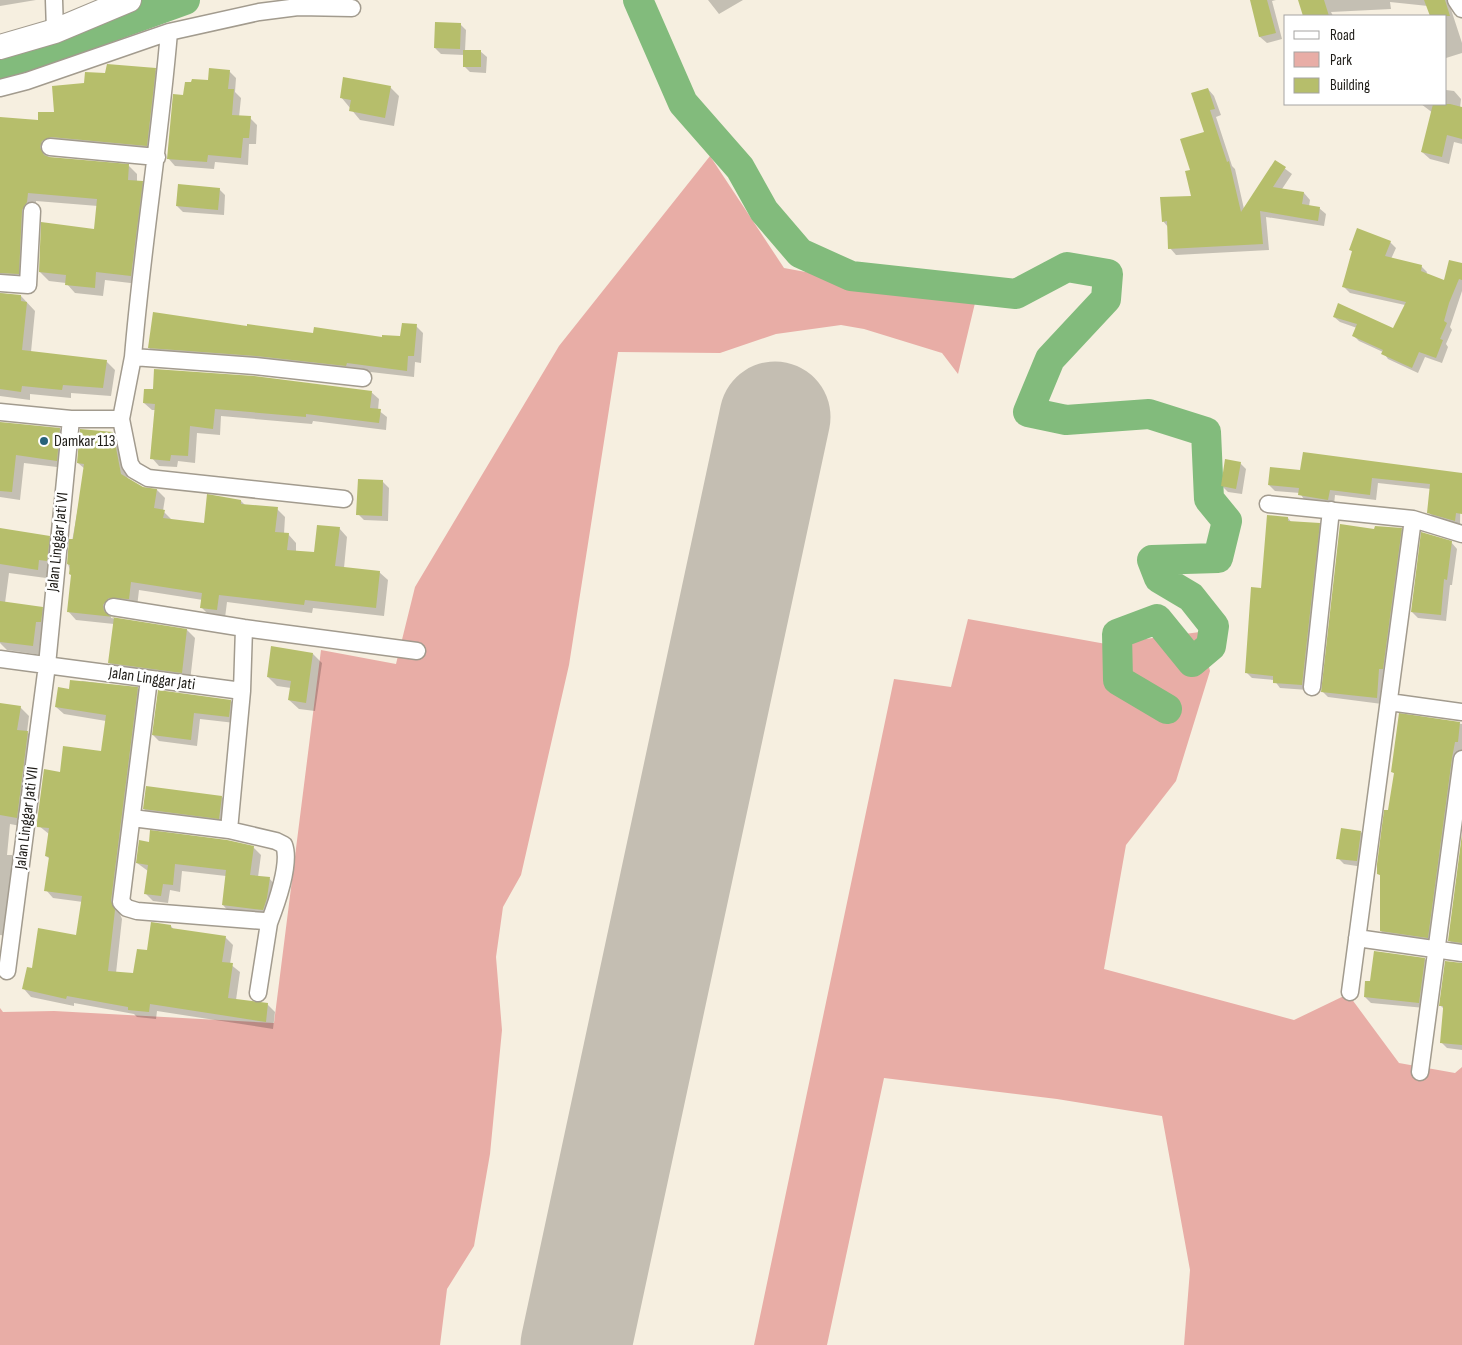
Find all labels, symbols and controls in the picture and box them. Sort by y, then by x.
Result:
legend [1284,15,1447,105]
text: Road [1330,26,1355,45]
text: Park [1330,51,1352,70]
text: Building [1330,76,1370,95]
place label: Damkar 113 [54,432,116,451]
marker: Damkar 113 [38,435,50,447]
street label: Jalan Linggar Jati VI [43,491,73,594]
street label: Jalan Linggar Jati [107,663,196,694]
street label: Jalan Linggar Jati VII [11,766,43,871]

